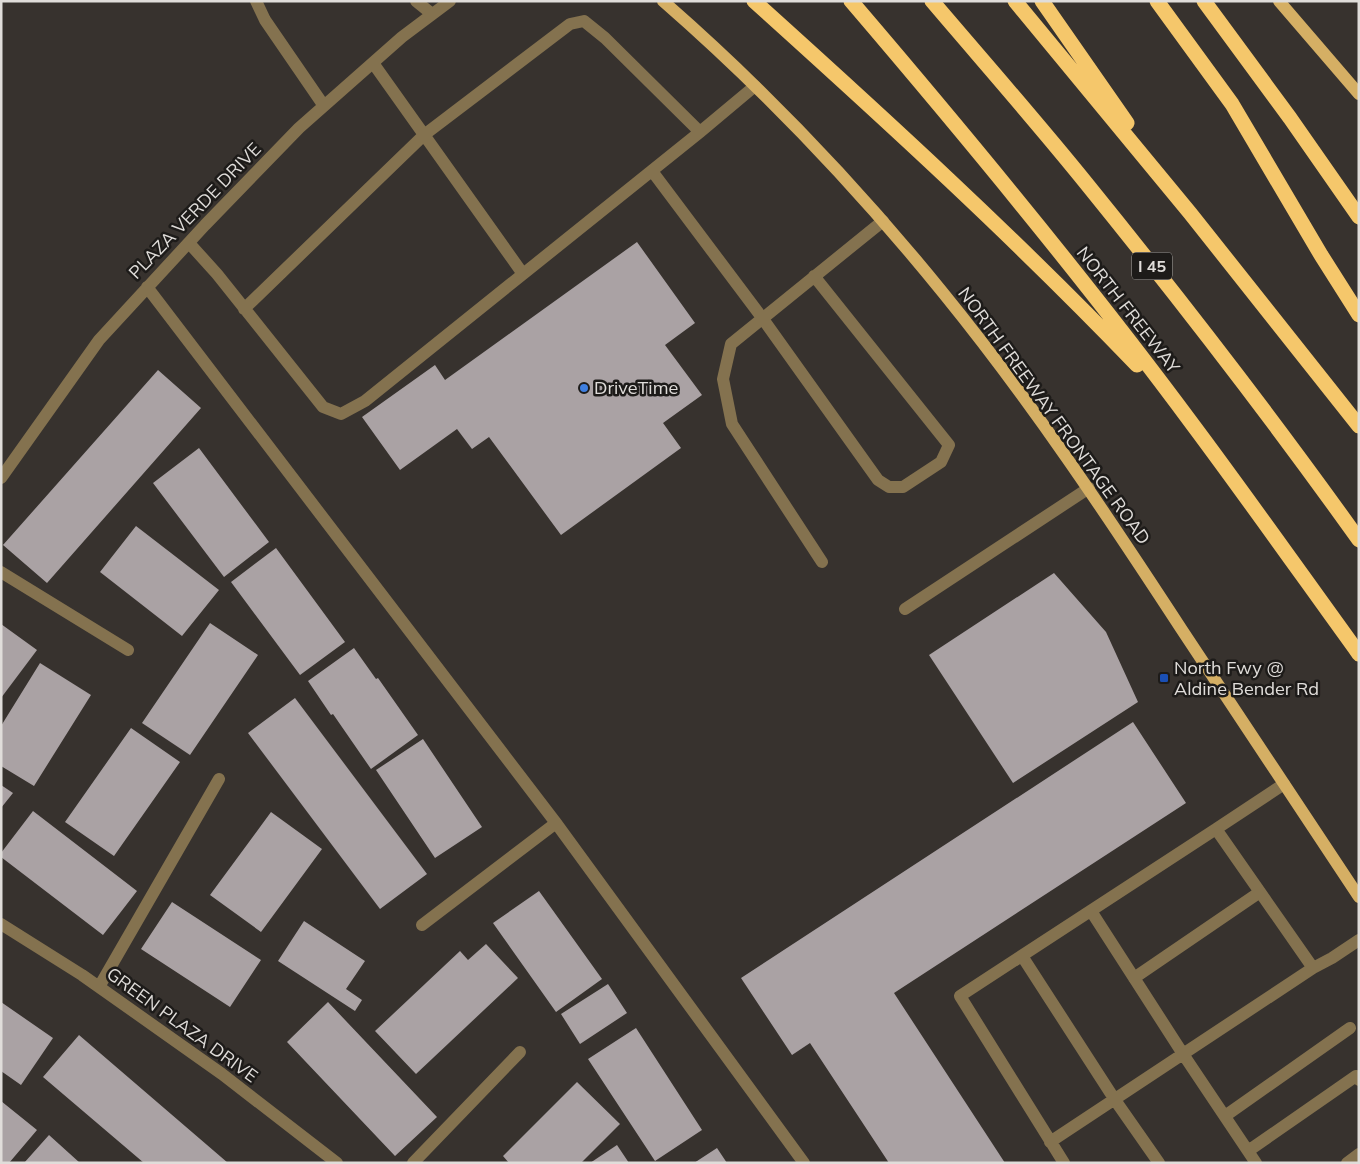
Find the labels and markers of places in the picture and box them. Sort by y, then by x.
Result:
place label: DriveTime [594,376,678,399]
marker: DriveTime [578,382,590,394]
place label: North Fwy @ Aldine Bender Rd [1174,656,1319,700]
marker: North Fwy @ Aldine Bender Rd [1158,672,1170,684]

